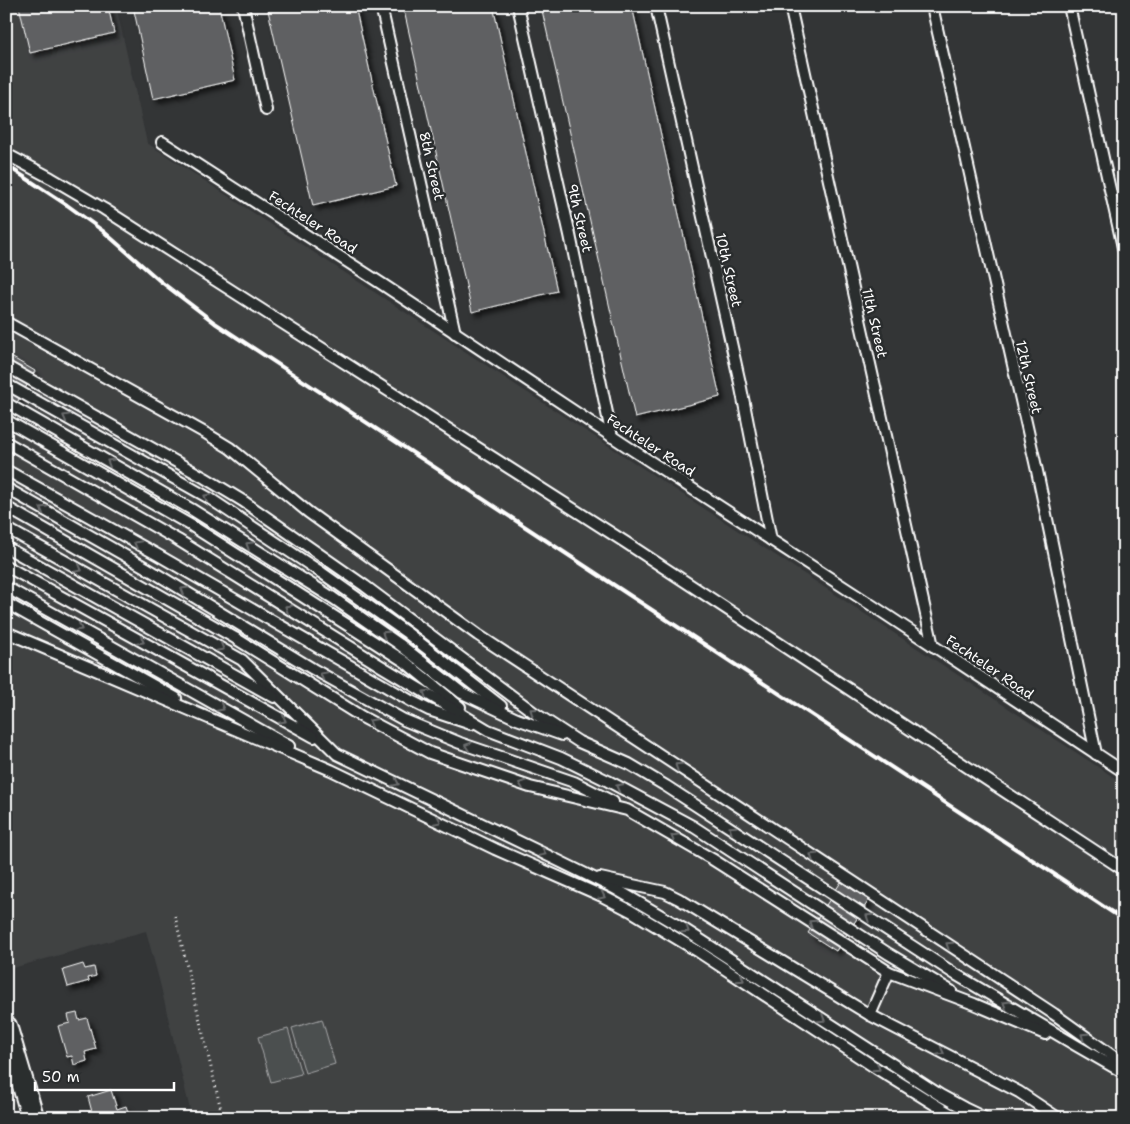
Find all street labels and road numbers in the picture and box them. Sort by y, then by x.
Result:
street label: 8th Street [415,130,449,202]
street label: 9th Street [563,182,597,254]
street label: Fechteler Road [265,187,361,257]
street label: 10th Street [712,231,746,309]
street label: 11th Street [858,286,892,360]
street label: 12th Street [1012,338,1046,416]
street label: Fechteler Road [603,410,699,480]
street label: Fechteler Road [943,631,1037,703]

